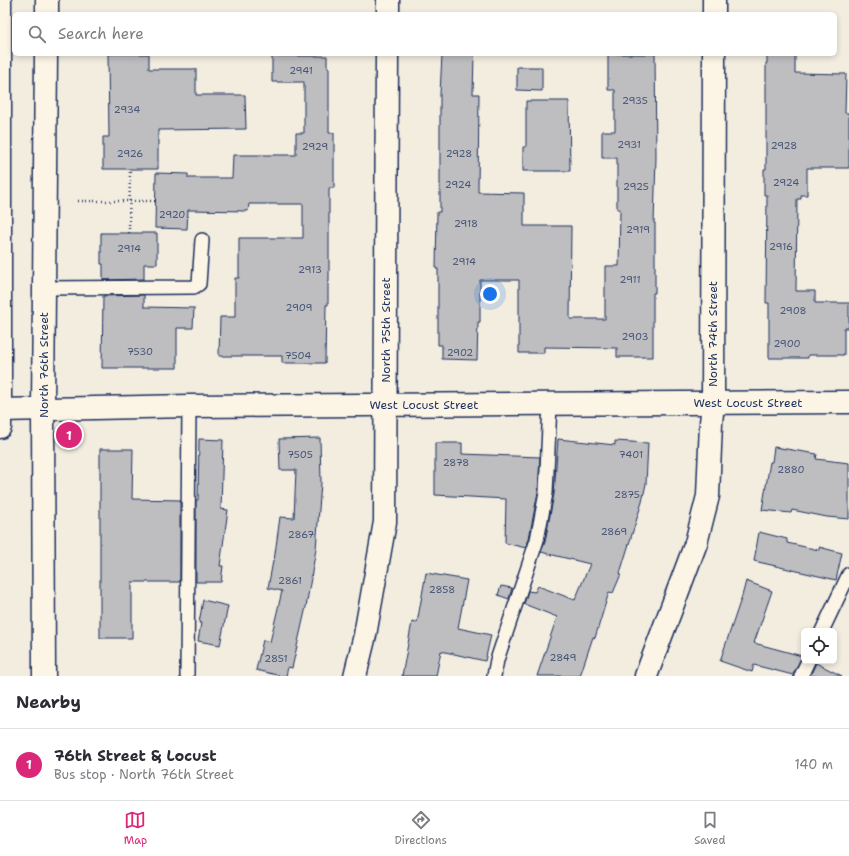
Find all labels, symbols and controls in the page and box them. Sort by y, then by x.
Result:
search box [12,12,837,56]
icon: search [26,23,48,45]
text: Search here [58,24,144,44]
house number: 2941 [289,64,313,77]
house number: 2935 [622,94,648,107]
house number: 2934 [114,103,140,116]
house number: 2931 [617,138,641,151]
house number: 2928 [771,139,797,152]
house number: 2929 [302,140,328,153]
house number: 2926 [117,147,143,160]
house number: 2928 [446,147,472,160]
house number: 2924 [773,176,799,189]
house number: 2924 [445,178,471,191]
house number: 2925 [623,180,649,193]
house number: 2920 [159,208,185,221]
house number: 2918 [454,217,478,230]
house number: 2919 [626,223,650,236]
house number: 2916 [769,240,793,253]
house number: 2914 [117,242,141,255]
house number: 2914 [452,255,476,268]
house number: 2913 [298,263,322,276]
house number: 2911 [619,273,641,286]
street label: North 75th Street [378,277,394,383]
street label: North 74th Street [705,281,721,387]
your location [480,284,500,304]
house number: 2909 [285,301,313,314]
house number: 2908 [779,304,807,317]
street label: North 76th Street [36,312,52,418]
house number: 2903 [622,330,648,343]
house number: 2900 [773,337,801,350]
house number: 7530 [127,345,153,358]
house number: 2902 [447,346,473,359]
house number: 7504 [285,349,311,362]
street label: West Locust Street [693,395,803,411]
street label: West Locust Street [369,397,479,413]
pin: 1 [56,420,82,450]
house number: 7505 [287,448,313,461]
house number: 7401 [619,448,643,461]
house number: 2878 [443,456,469,469]
house number: 2880 [777,463,805,476]
house number: 2875 [614,488,640,501]
house number: 2869 [601,525,627,538]
house number: 2867 [288,528,314,541]
house number: 2861 [278,574,302,587]
house number: 2858 [429,583,455,596]
map controls [801,628,837,664]
button: locate [801,628,837,664]
house number: 2849 [550,651,576,664]
house number: 2851 [264,652,288,665]
text: Nearby [16,691,81,713]
text: 76th Street & Locust [54,746,217,766]
text: 1 [26,756,32,773]
text: 140 m [794,756,833,773]
text: Bus stop · North 76th Street [54,766,234,783]
tab: Map [124,809,147,848]
tab: Directions [394,809,447,848]
tab: Saved [694,809,725,848]

